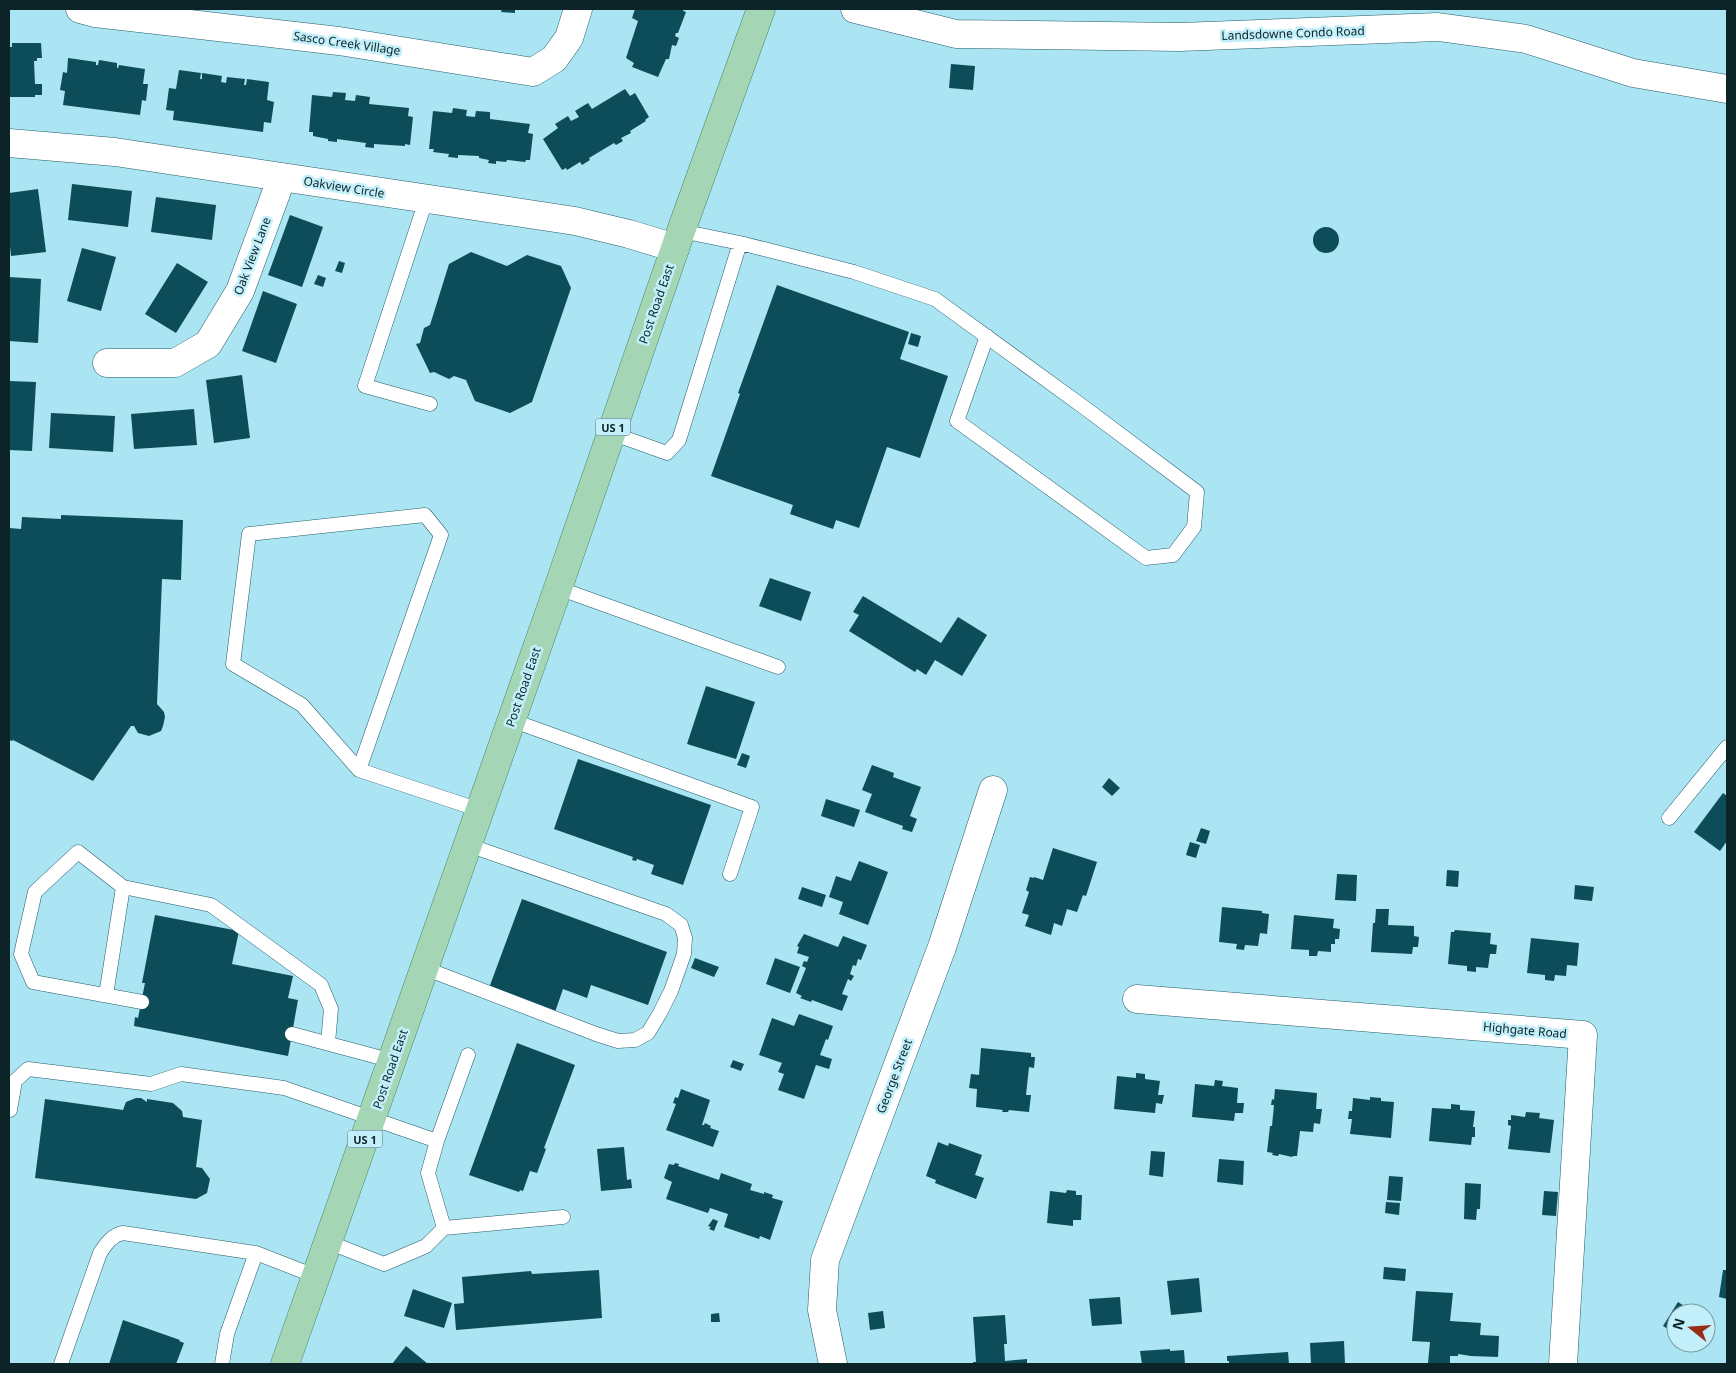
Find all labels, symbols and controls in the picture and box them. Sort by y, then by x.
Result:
street label: Landsdowne Condo Road [1221,22,1365,44]
street label: Sasco Creek Village [292,27,402,59]
street label: Oakview Circle [302,172,386,202]
street label: Oak View Lane [229,214,275,297]
street label: Post Road East [634,261,678,346]
road number: US 1 [596,418,630,436]
street label: Post Road East [501,644,545,729]
street label: Highgate Road [1482,1018,1568,1042]
street label: Post Road East [368,1026,412,1111]
street label: George Street [872,1036,916,1116]
road number: US 1 [348,1130,382,1148]
north arrow [1666,1303,1716,1353]
text: N [1667,1316,1689,1332]

